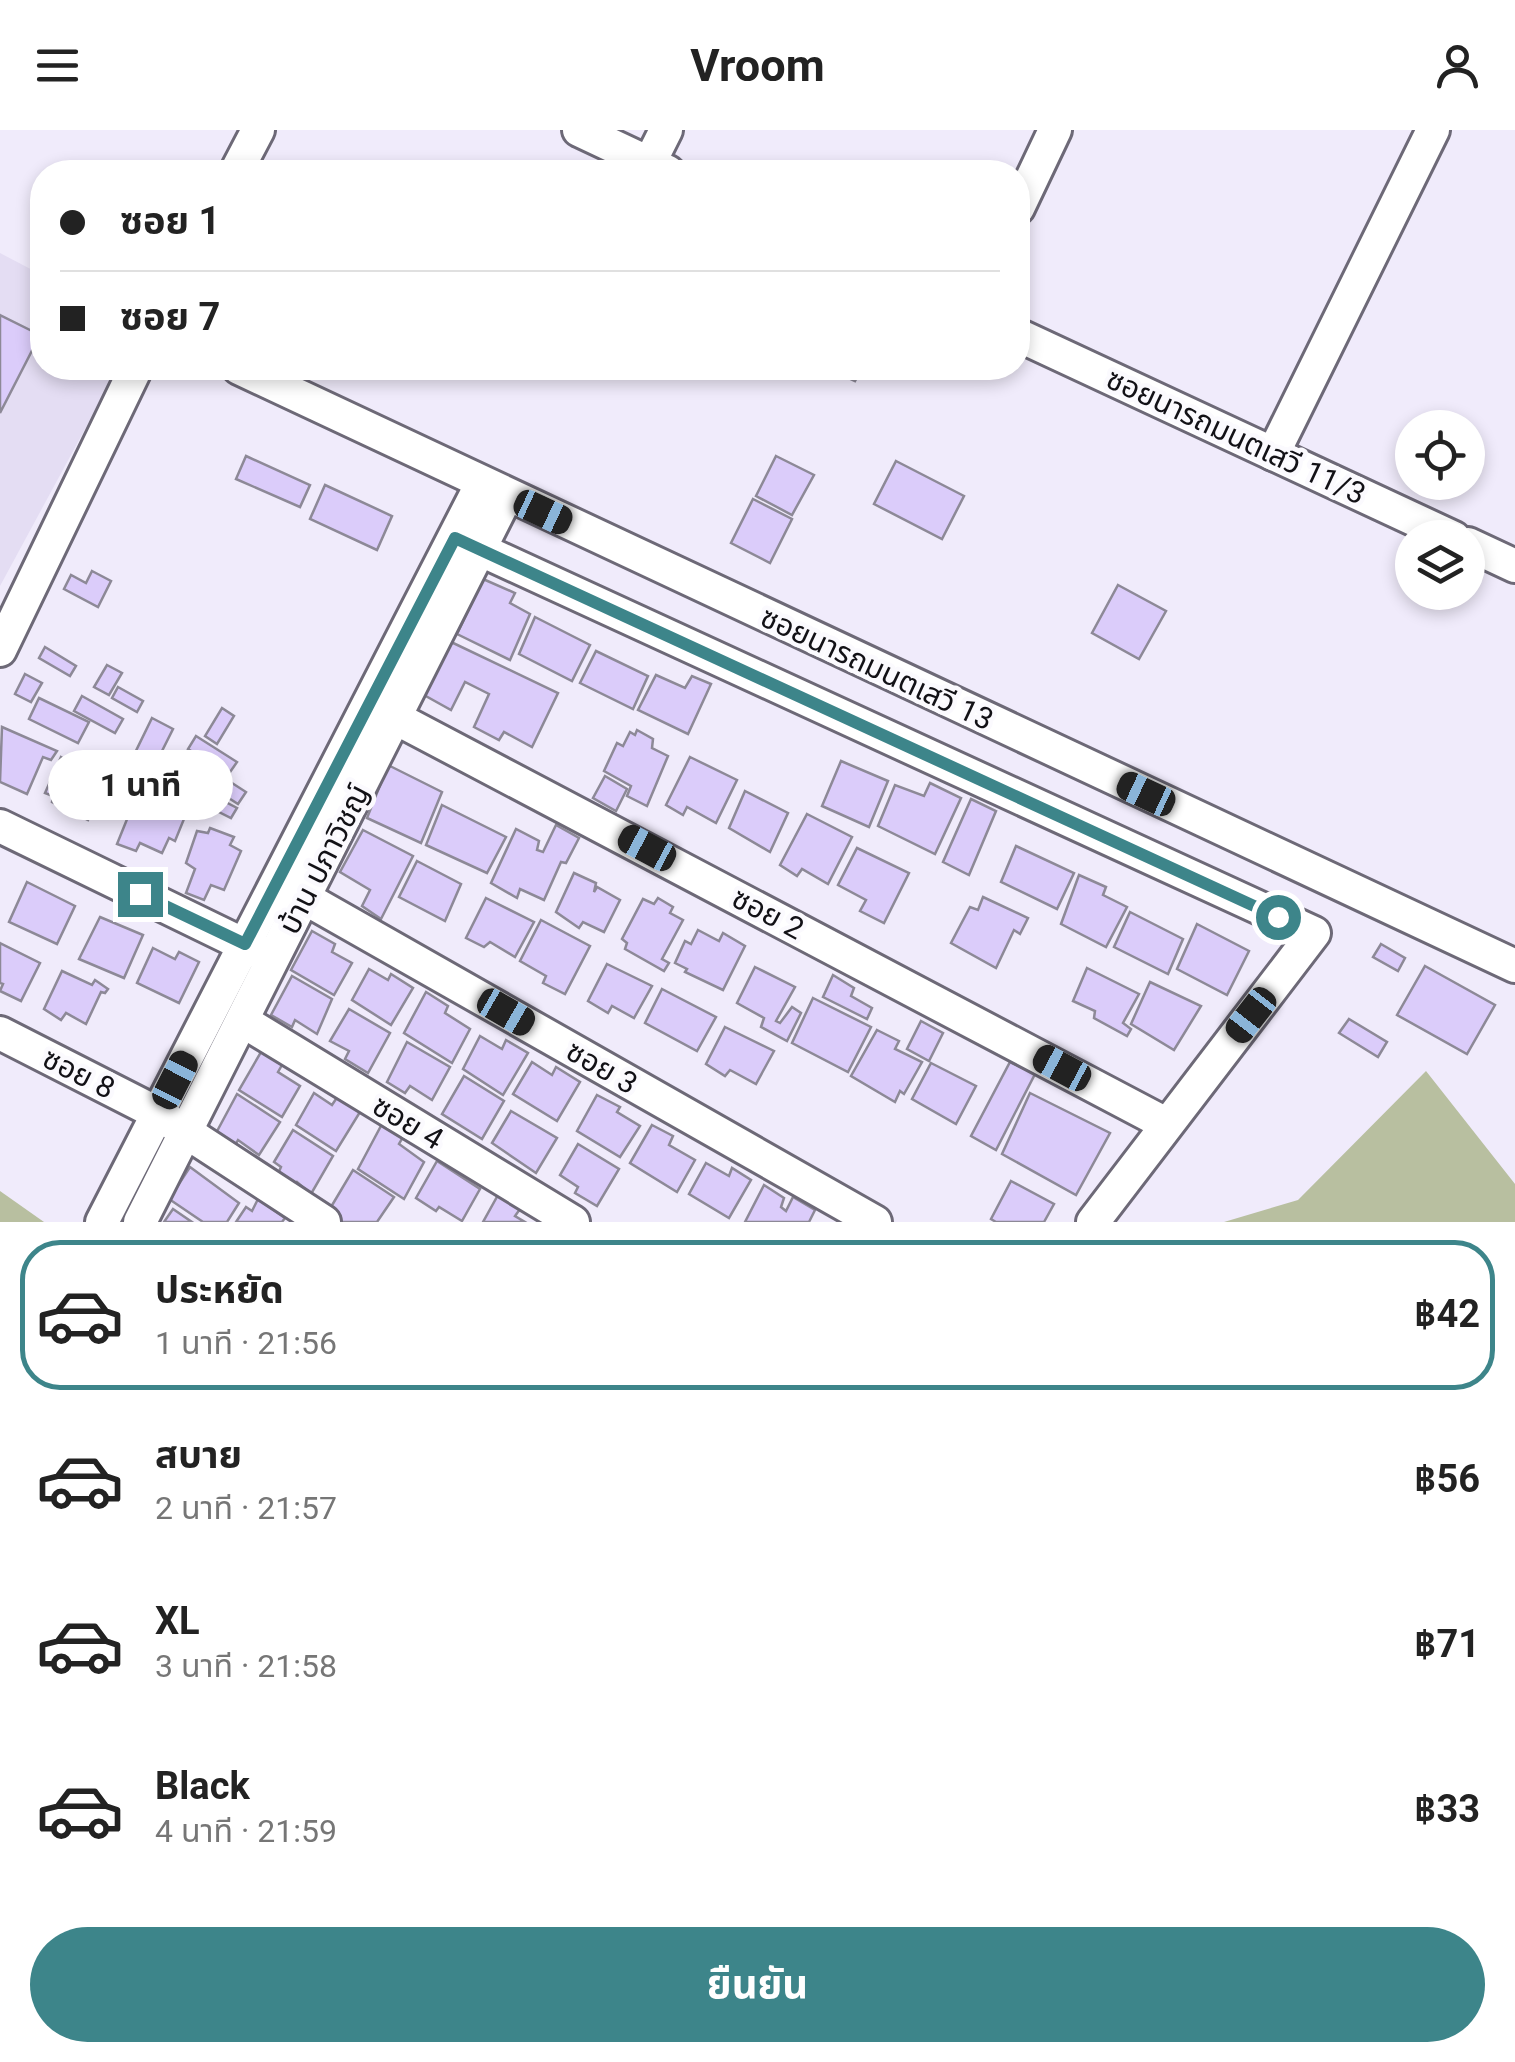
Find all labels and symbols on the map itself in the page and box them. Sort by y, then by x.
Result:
street label: ซอยนารถมนตเสวี 11/3 [1101,361,1371,511]
car [509,486,577,538]
street label: ซอยนารถมนตเสวี 13 [755,599,999,737]
callout: 1 นาที [48,749,232,819]
car [1112,768,1180,820]
street label: บ้าน ปภาวิชญ์ [271,778,377,940]
car [613,821,681,875]
route end [118,872,163,917]
street label: ซอย 2 [726,880,810,946]
route start [1256,895,1301,940]
car [1221,982,1281,1048]
car [473,984,539,1040]
street label: ซอย 3 [560,1033,644,1101]
street label: ซอย 8 [37,1040,121,1106]
car [1028,1041,1096,1095]
car [148,1046,202,1114]
street label: ซอย 4 [366,1087,450,1157]

